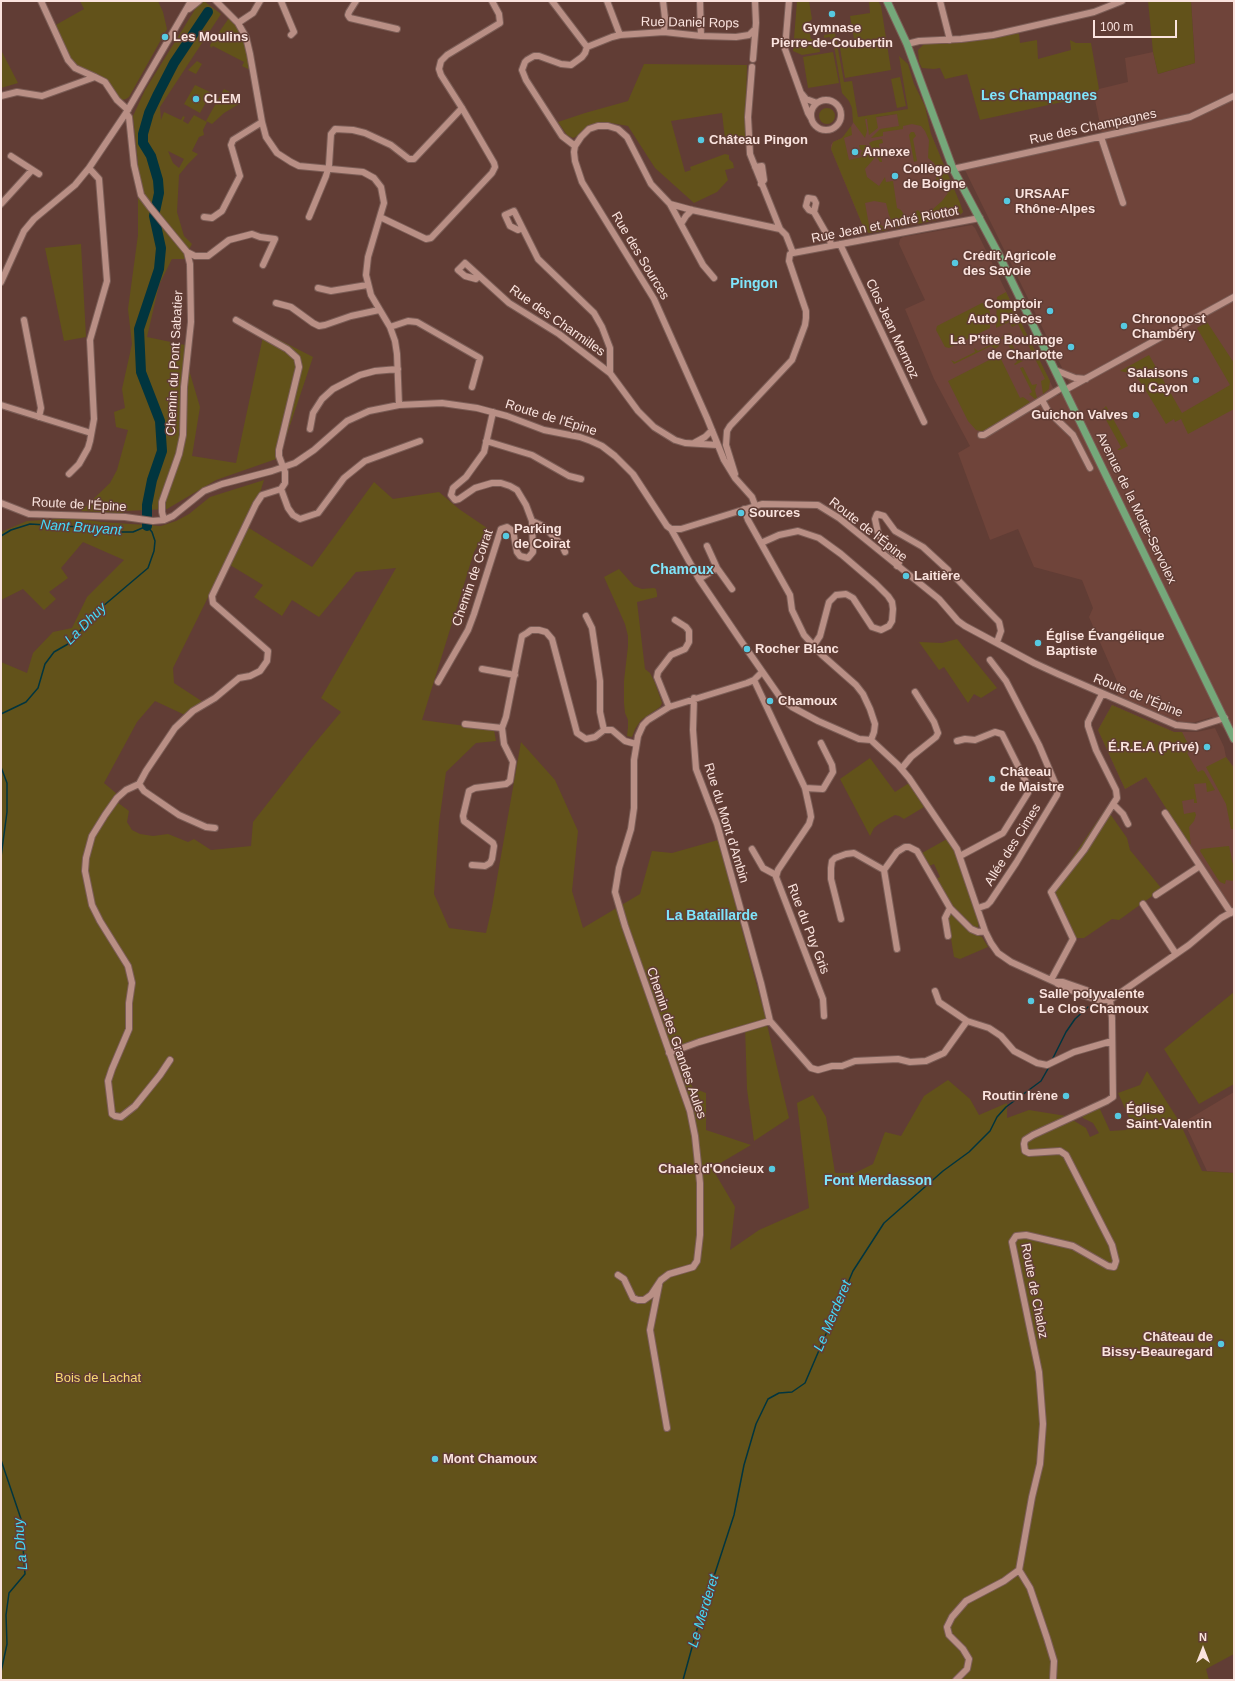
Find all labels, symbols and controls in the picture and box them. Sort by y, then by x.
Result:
marker: Gymnase Pierre-de-Coubertin [827,9,837,19]
scale bar [1095,12,1179,38]
street label: Rue Daniel Rops [641,14,739,32]
place label: Gymnase Pierre-de-Coubertin [771,20,893,51]
text: 100 m [1100,20,1133,34]
place label: Les Moulins [173,29,248,45]
marker: Les Moulins [160,32,170,42]
district label: Les Champagnes [981,88,1097,104]
place label: CLEM [204,91,241,107]
marker: CLEM [191,94,201,104]
street label: Rue des Champagnes [1028,106,1158,148]
place label: Château Pingon [709,132,808,148]
marker: Château Pingon [696,135,706,145]
place label: Annexe [863,144,910,160]
marker: Annexe [850,147,860,157]
place label: Collège de Boigne [903,161,966,192]
marker: Collège de Boigne [890,171,900,181]
place label: URSAAF Rhône-Alpes [1015,186,1095,217]
marker: URSAAF Rhône-Alpes [1002,196,1012,206]
street label: Rue Jean et André Riottot [810,203,960,247]
street label: Rue des Sources [608,209,672,303]
place label: Crédit Agricole des Savoie [963,248,1056,279]
marker: Crédit Agricole des Savoie [950,258,960,268]
district label: Pingon [730,276,778,292]
street label: Clos Jean Mermoz [862,277,922,381]
street label: Rue des Charmilles [506,282,608,360]
street label: Chemin du Pont Sabatier [163,290,187,436]
place label: Comptoir Auto Pièces [968,296,1042,327]
marker: Comptoir Auto Pièces [1045,306,1055,316]
place label: Chronopost Chambéry [1132,311,1206,342]
marker: Chronopost Chambéry [1119,321,1129,331]
place label: La P'tite Boulange de Charlotte [950,332,1063,363]
marker: La P'tite Boulange de Charlotte [1066,342,1076,352]
place label: Salaisons du Cayon [1127,365,1188,396]
marker: Salaisons du Cayon [1191,375,1201,385]
street label: Route de l'Épine [503,397,599,439]
place label: Guichon Valves [1031,407,1128,423]
marker: Guichon Valves [1131,410,1141,420]
street label: Avenue de la Motte-Servolex [1092,430,1180,586]
street label: Route de l'Épine [31,495,127,515]
street label: Route de l'Épine [826,495,910,565]
place label: Sources [749,505,800,521]
marker: Sources [736,508,746,518]
water label: Nant Bruyant [40,517,122,539]
place label: Parking de Coirat [514,521,570,552]
street label: Chemin de Coirat [449,528,497,628]
marker: Parking de Coirat [501,531,511,541]
district label: Chamoux [650,562,714,578]
place label: Laitière [914,568,960,584]
marker: Laitière [901,571,911,581]
water label: La Dhuy [62,600,110,648]
place label: Église Évangélique Baptiste [1046,628,1164,659]
marker: Église Évangélique Baptiste [1033,638,1043,648]
place label: Rocher Blanc [755,641,839,657]
marker: Rocher Blanc [742,644,752,654]
street label: Route de l'Épine [1091,671,1185,721]
place label: Chamoux [778,693,837,709]
marker: Chamoux [765,696,775,706]
place label: É.R.E.A (Privé) [1108,739,1199,755]
marker: É.R.E.A (Privé) [1202,742,1212,752]
street label: Rue du Mont d'Ambin [700,761,752,885]
place label: Château de Maistre [1000,764,1064,795]
marker: Château de Maistre [987,774,997,784]
street label: Allée des Cimes [981,801,1045,889]
street label: Rue du Puy Gris [784,882,832,976]
district label: La Bataillarde [666,908,758,924]
street label: Chemin des Grandes Aules [643,965,709,1121]
place label: Salle polyvalente Le Clos Chamoux [1039,986,1149,1017]
marker: Salle polyvalente Le Clos Chamoux [1026,996,1036,1006]
place label: Routin Irène [982,1088,1058,1104]
marker: Routin Irène [1061,1091,1071,1101]
place label: Église Saint-Valentin [1126,1101,1212,1132]
marker: Église Saint-Valentin [1113,1111,1123,1121]
place label: Chalet d'Oncieux [658,1161,764,1177]
marker: Chalet d'Oncieux [767,1164,777,1174]
district label: Font Merdasson [824,1173,932,1189]
street label: Route de Chaloz [1017,1242,1051,1340]
water label: Le Merderet [811,1278,855,1354]
place label: Château de Bissy-Beauregard [1102,1329,1213,1360]
marker: Château de Bissy-Beauregard [1216,1339,1226,1349]
park label: Bois de Lachat [55,1370,141,1386]
place label: Mont Chamoux [443,1451,537,1467]
marker: Mont Chamoux [430,1454,440,1464]
water label: La Dhuy [10,1517,32,1571]
water label: Le Merderet [685,1572,723,1650]
north arrow [1183,1629,1223,1669]
text: N [1199,1631,1207,1643]

